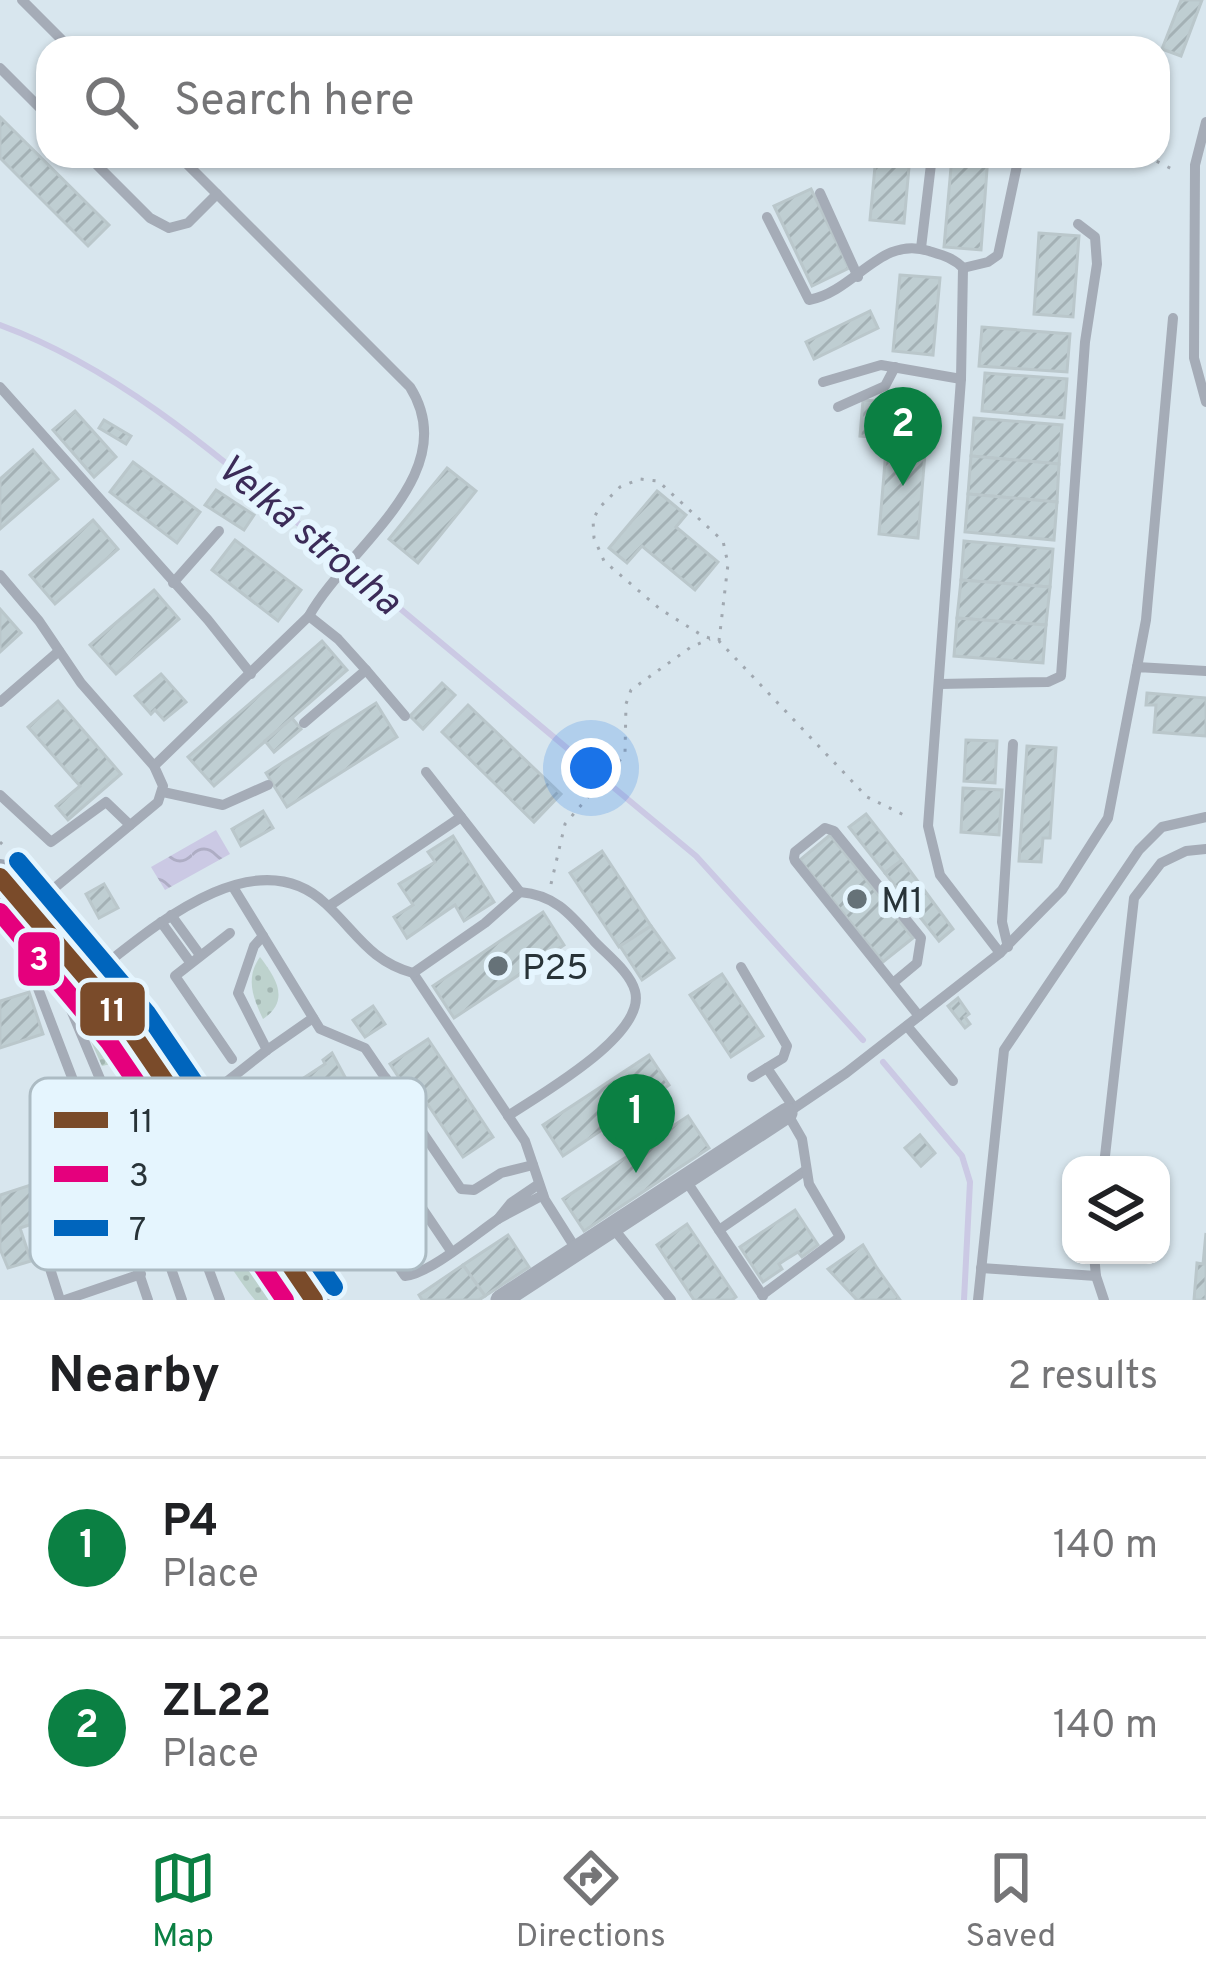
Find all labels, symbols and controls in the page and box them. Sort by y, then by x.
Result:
search box [36,36,1170,168]
icon: search [78,69,144,135]
text: Search here [174,74,414,131]
pin: 2 [864,387,942,486]
water label: Velká strouha [205,445,410,629]
your location [561,738,621,798]
place label: M1 [881,880,923,926]
marker: M1 [844,886,870,912]
line badge: 3 [16,930,62,988]
text: 3 [29,941,49,983]
place label: P25 [522,947,589,993]
marker: P25 [485,953,511,979]
line badge: 11 [78,980,147,1038]
text: 11 [100,992,126,1034]
pin: 1 [597,1074,675,1173]
legend [30,1078,426,1270]
text: 11 [129,1103,154,1145]
map controls [1062,1156,1170,1264]
button: layers [1062,1156,1170,1264]
text: 3 [129,1157,149,1199]
text: 7 [129,1211,146,1253]
text: Nearby [48,1346,220,1411]
text: 2 results [1007,1354,1158,1403]
text: P4 [162,1495,218,1552]
text: 1 [79,1523,95,1572]
text: 140 m [1053,1523,1158,1572]
text: Place [162,1552,259,1601]
text: ZL22 [162,1675,271,1732]
text: 2 [75,1703,99,1752]
text: 140 m [1053,1703,1158,1752]
text: Place [162,1732,259,1781]
tab: Map [150,1845,216,1959]
tab: Directions [516,1845,666,1959]
tab: Saved [965,1845,1056,1959]

